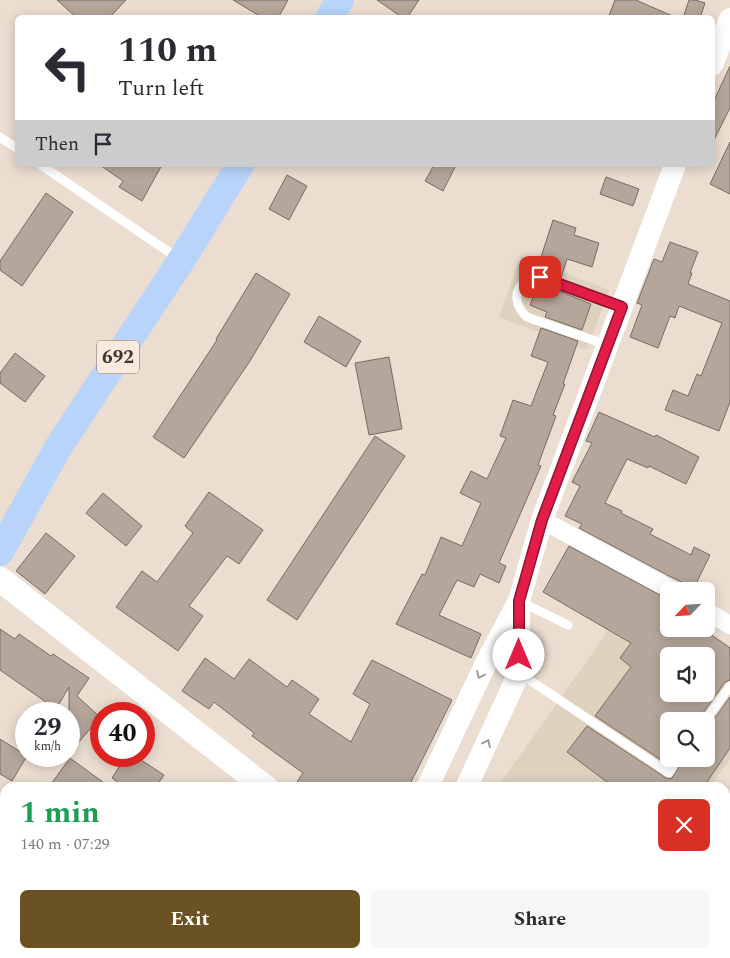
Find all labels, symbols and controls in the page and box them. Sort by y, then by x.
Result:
text: 110 m [118,24,217,77]
icon: left [35,35,100,100]
text: Turn left [118,72,204,105]
text: Then [35,130,79,159]
icon: arrive [89,130,117,158]
pin [519,256,561,298]
icon: arrive [526,263,554,291]
road number: 692 [97,341,139,374]
north arrow [660,582,715,638]
map controls [660,582,715,767]
position arrow [492,628,544,680]
button: sound [660,647,715,702]
one-way arrow [476,670,486,679]
speed limit sign: 40 [90,702,155,767]
text: 29 [33,709,62,747]
button: search [660,712,715,767]
text: km/h [34,737,61,756]
one-way arrow [481,740,491,749]
text: 1 min [20,790,100,836]
button: close [658,799,710,851]
text: 140 m · 07:29 [20,832,110,856]
button: Exit [20,890,360,948]
button: Share [370,890,710,948]

